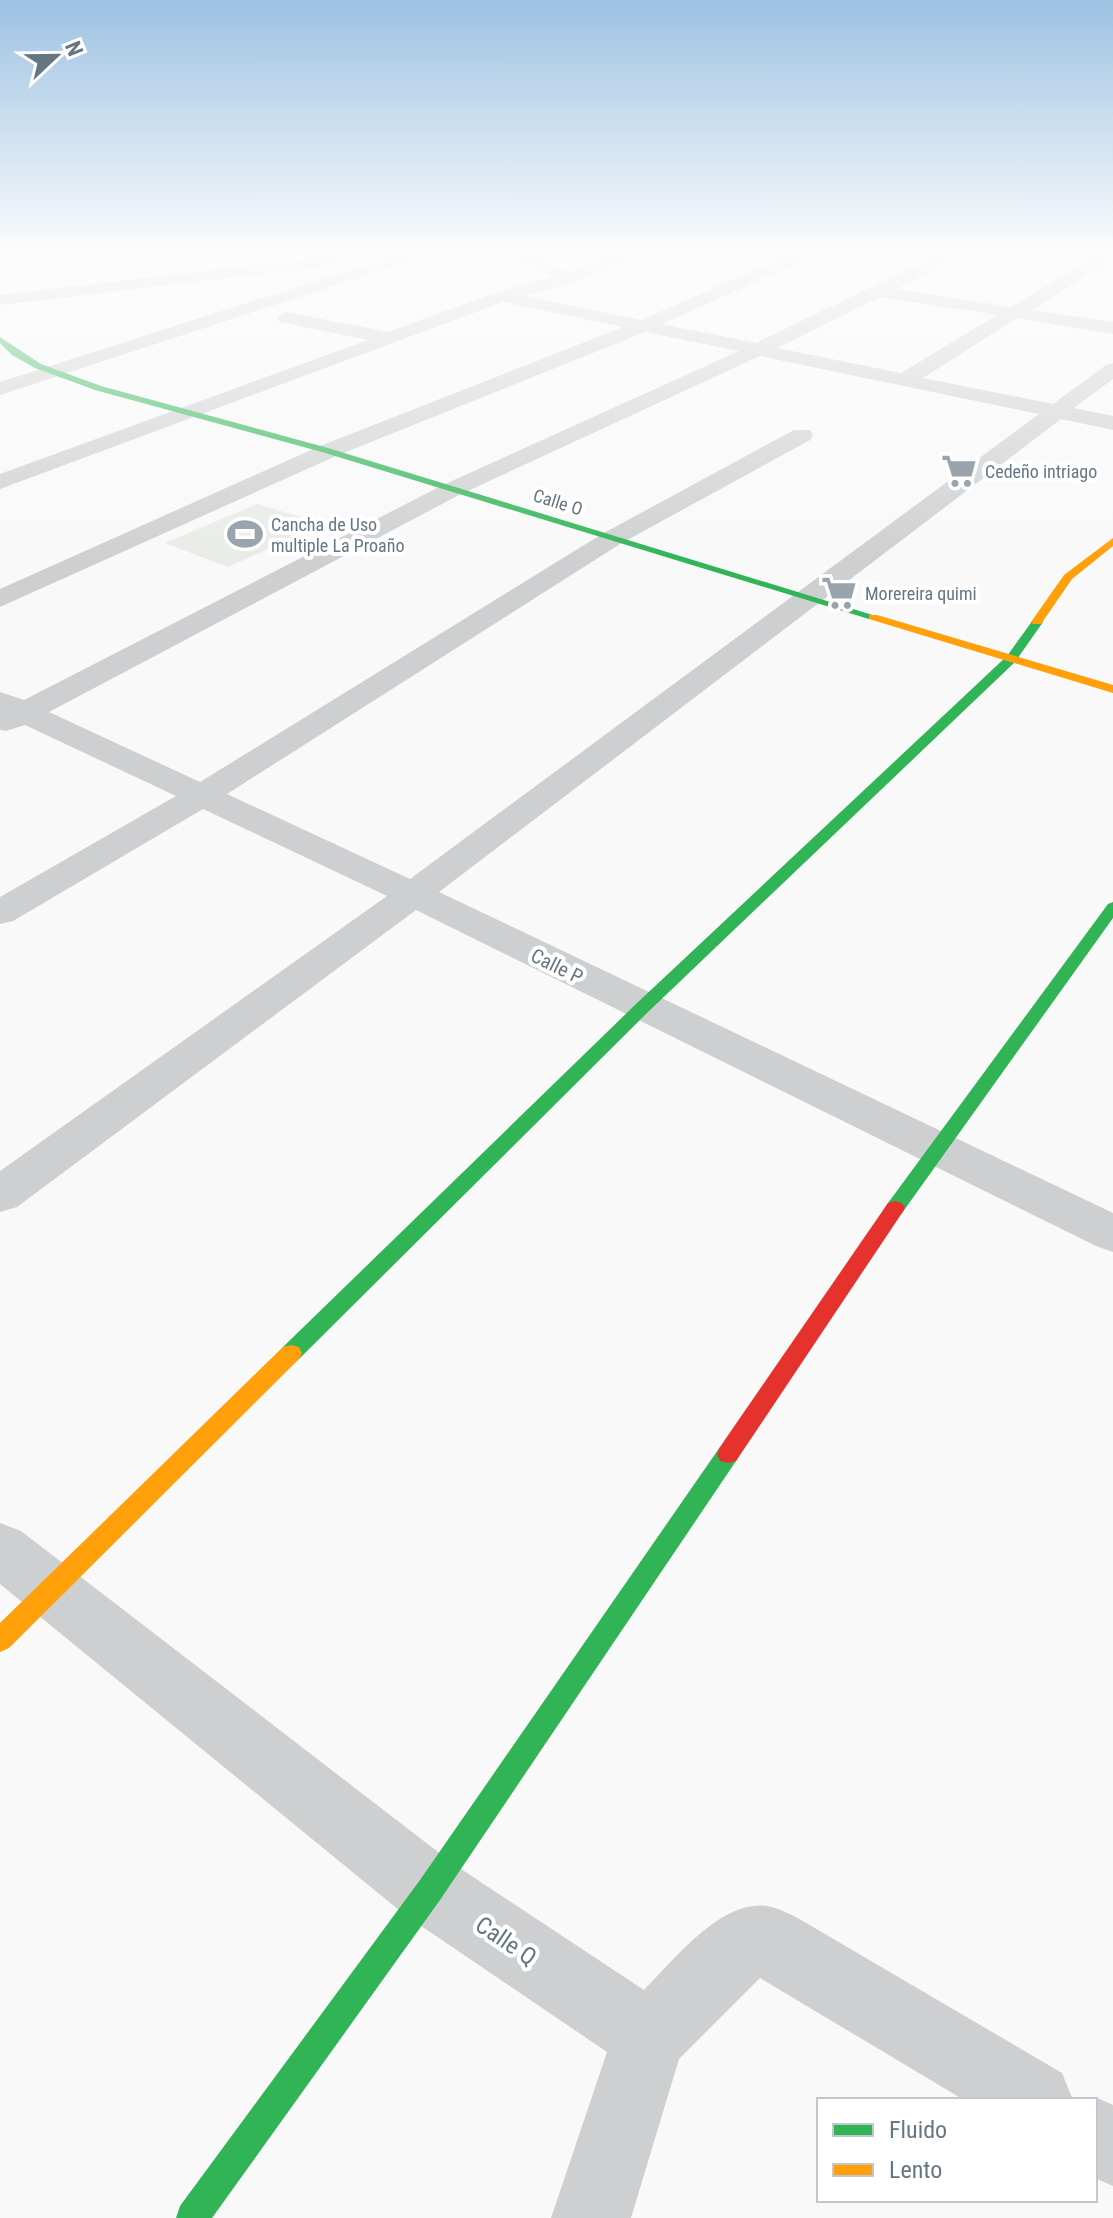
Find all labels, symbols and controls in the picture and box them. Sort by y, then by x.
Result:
north arrow [16,16,96,96]
text: N [60,38,88,60]
supermarket icon: Cedeño intriago [940,452,978,490]
place label: Cedeño intriago [985,461,1097,482]
street label: Calle O [531,485,585,519]
place label: Cancha de Uso multiple La Proaño [271,514,404,556]
sports icon: Cancha de Uso multiple La Proaño [226,515,264,553]
supermarket icon: Morereira quimi [820,574,858,612]
place label: Morereira quimi [865,583,977,604]
street label: Calle P [527,943,587,989]
street label: Calle Q [470,1911,542,1971]
legend [817,2098,1097,2202]
text: Fluido [889,2116,947,2144]
text: Lento [889,2156,942,2184]

